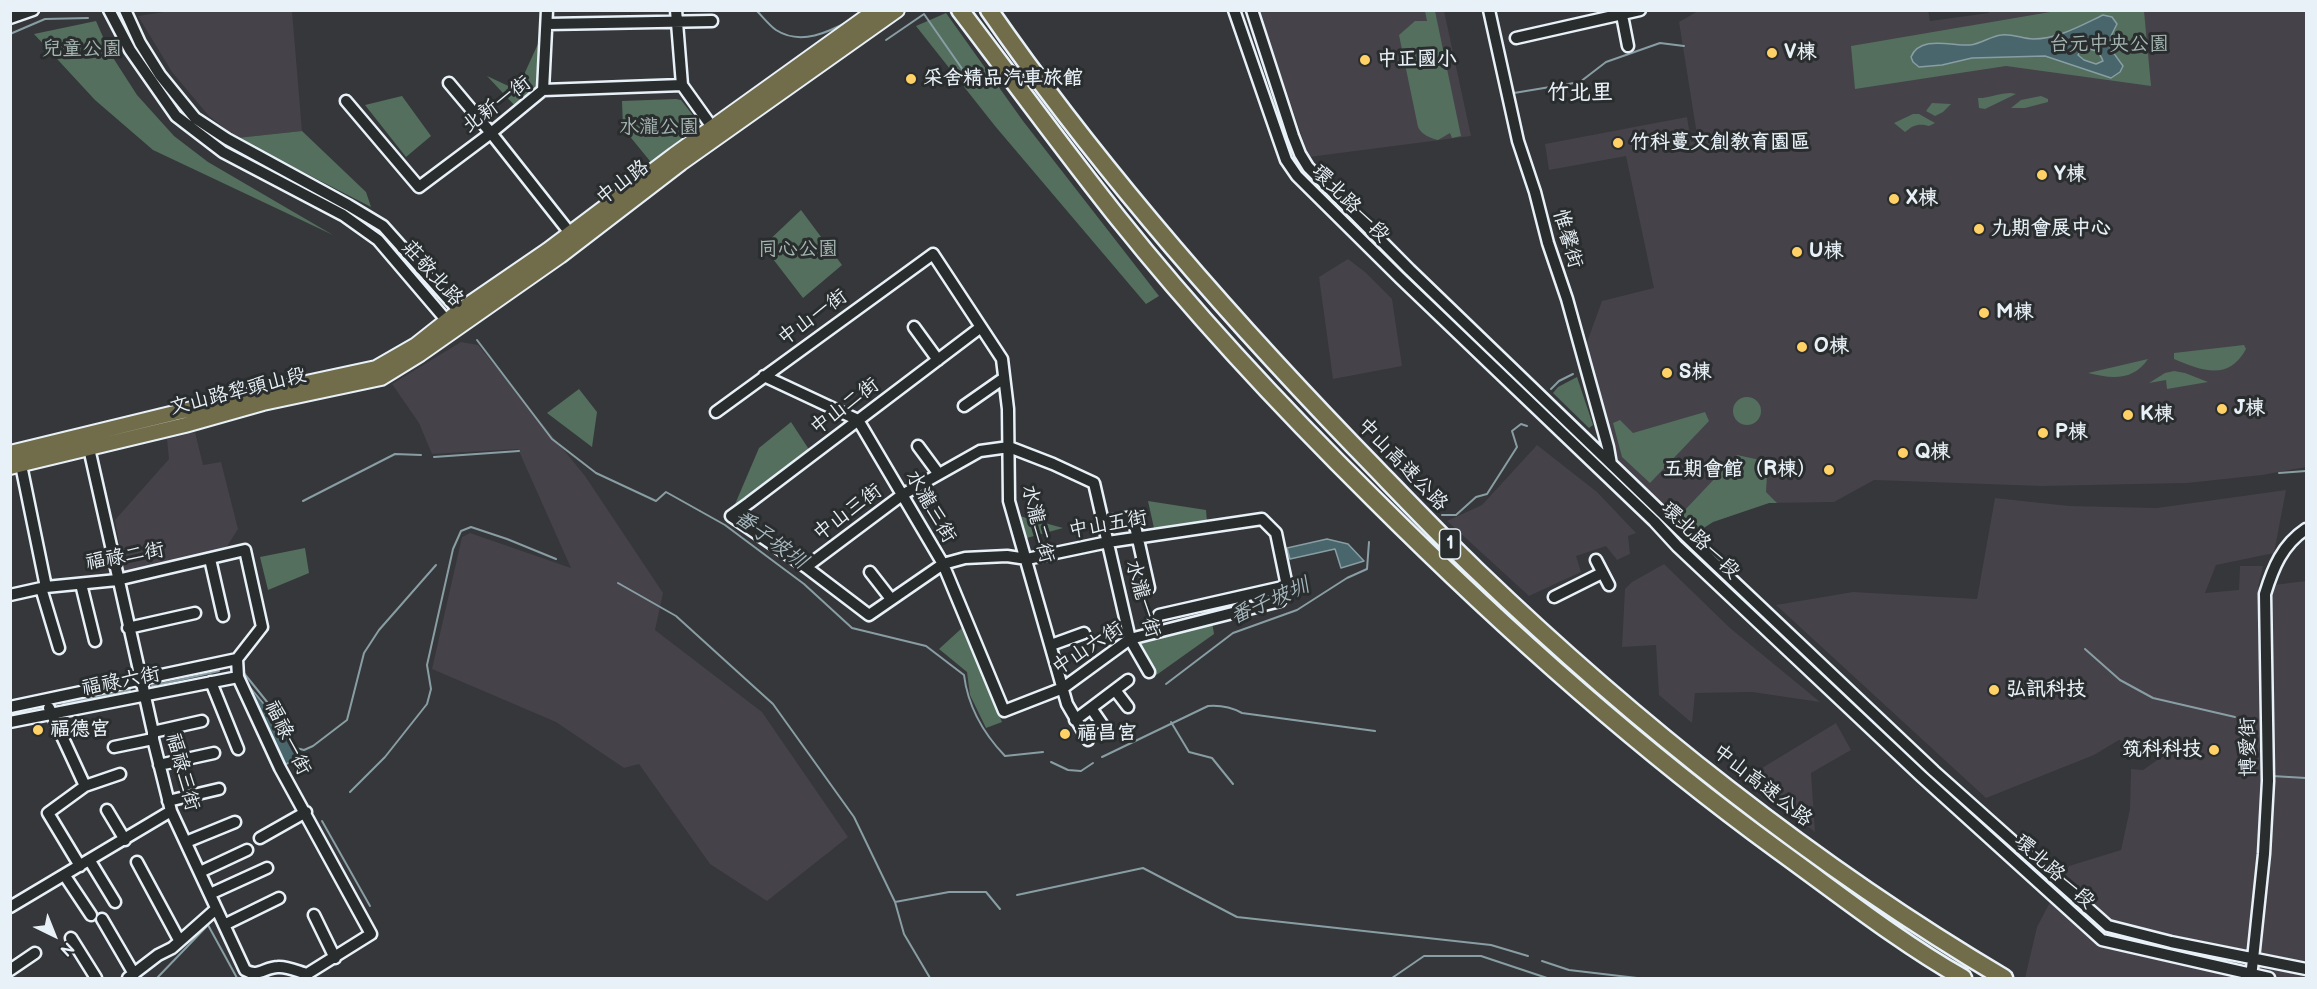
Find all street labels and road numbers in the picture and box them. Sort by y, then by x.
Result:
street label: 北新一街 [458,71,536,139]
street label: 中山路 [592,155,654,211]
street label: 環北路一段 [1306,160,1394,248]
street label: 惟馨街 [1547,207,1587,271]
street label: 莊敬北路 [396,236,468,312]
street label: 中山一街 [774,285,852,351]
street label: 文山路犂頭山段 [167,363,309,421]
street label: 中山二街 [806,373,884,441]
street label: 中山高速公路 [1352,414,1452,516]
street label: 水瀧三街 [900,466,960,548]
street label: 中山三街 [809,479,887,547]
street label: 水瀧二街 [1016,482,1058,566]
street label: 環北路一段 [1656,498,1744,584]
street label: 中山五街 [1067,506,1149,544]
road number: 1 [1440,529,1460,559]
street label: 福祿二街 [84,538,166,576]
street label: 水瀧一街 [1119,557,1165,641]
street label: 中山六街 [1048,617,1128,681]
street label: 福祿六街 [79,663,163,701]
street label: 福祿一街 [259,697,315,779]
street label: 博愛街 [2236,717,2262,777]
street label: 福祿三街 [160,730,204,814]
street label: 中山高速公路 [1707,740,1817,832]
street label: 環北路一段 [2009,830,2099,914]

